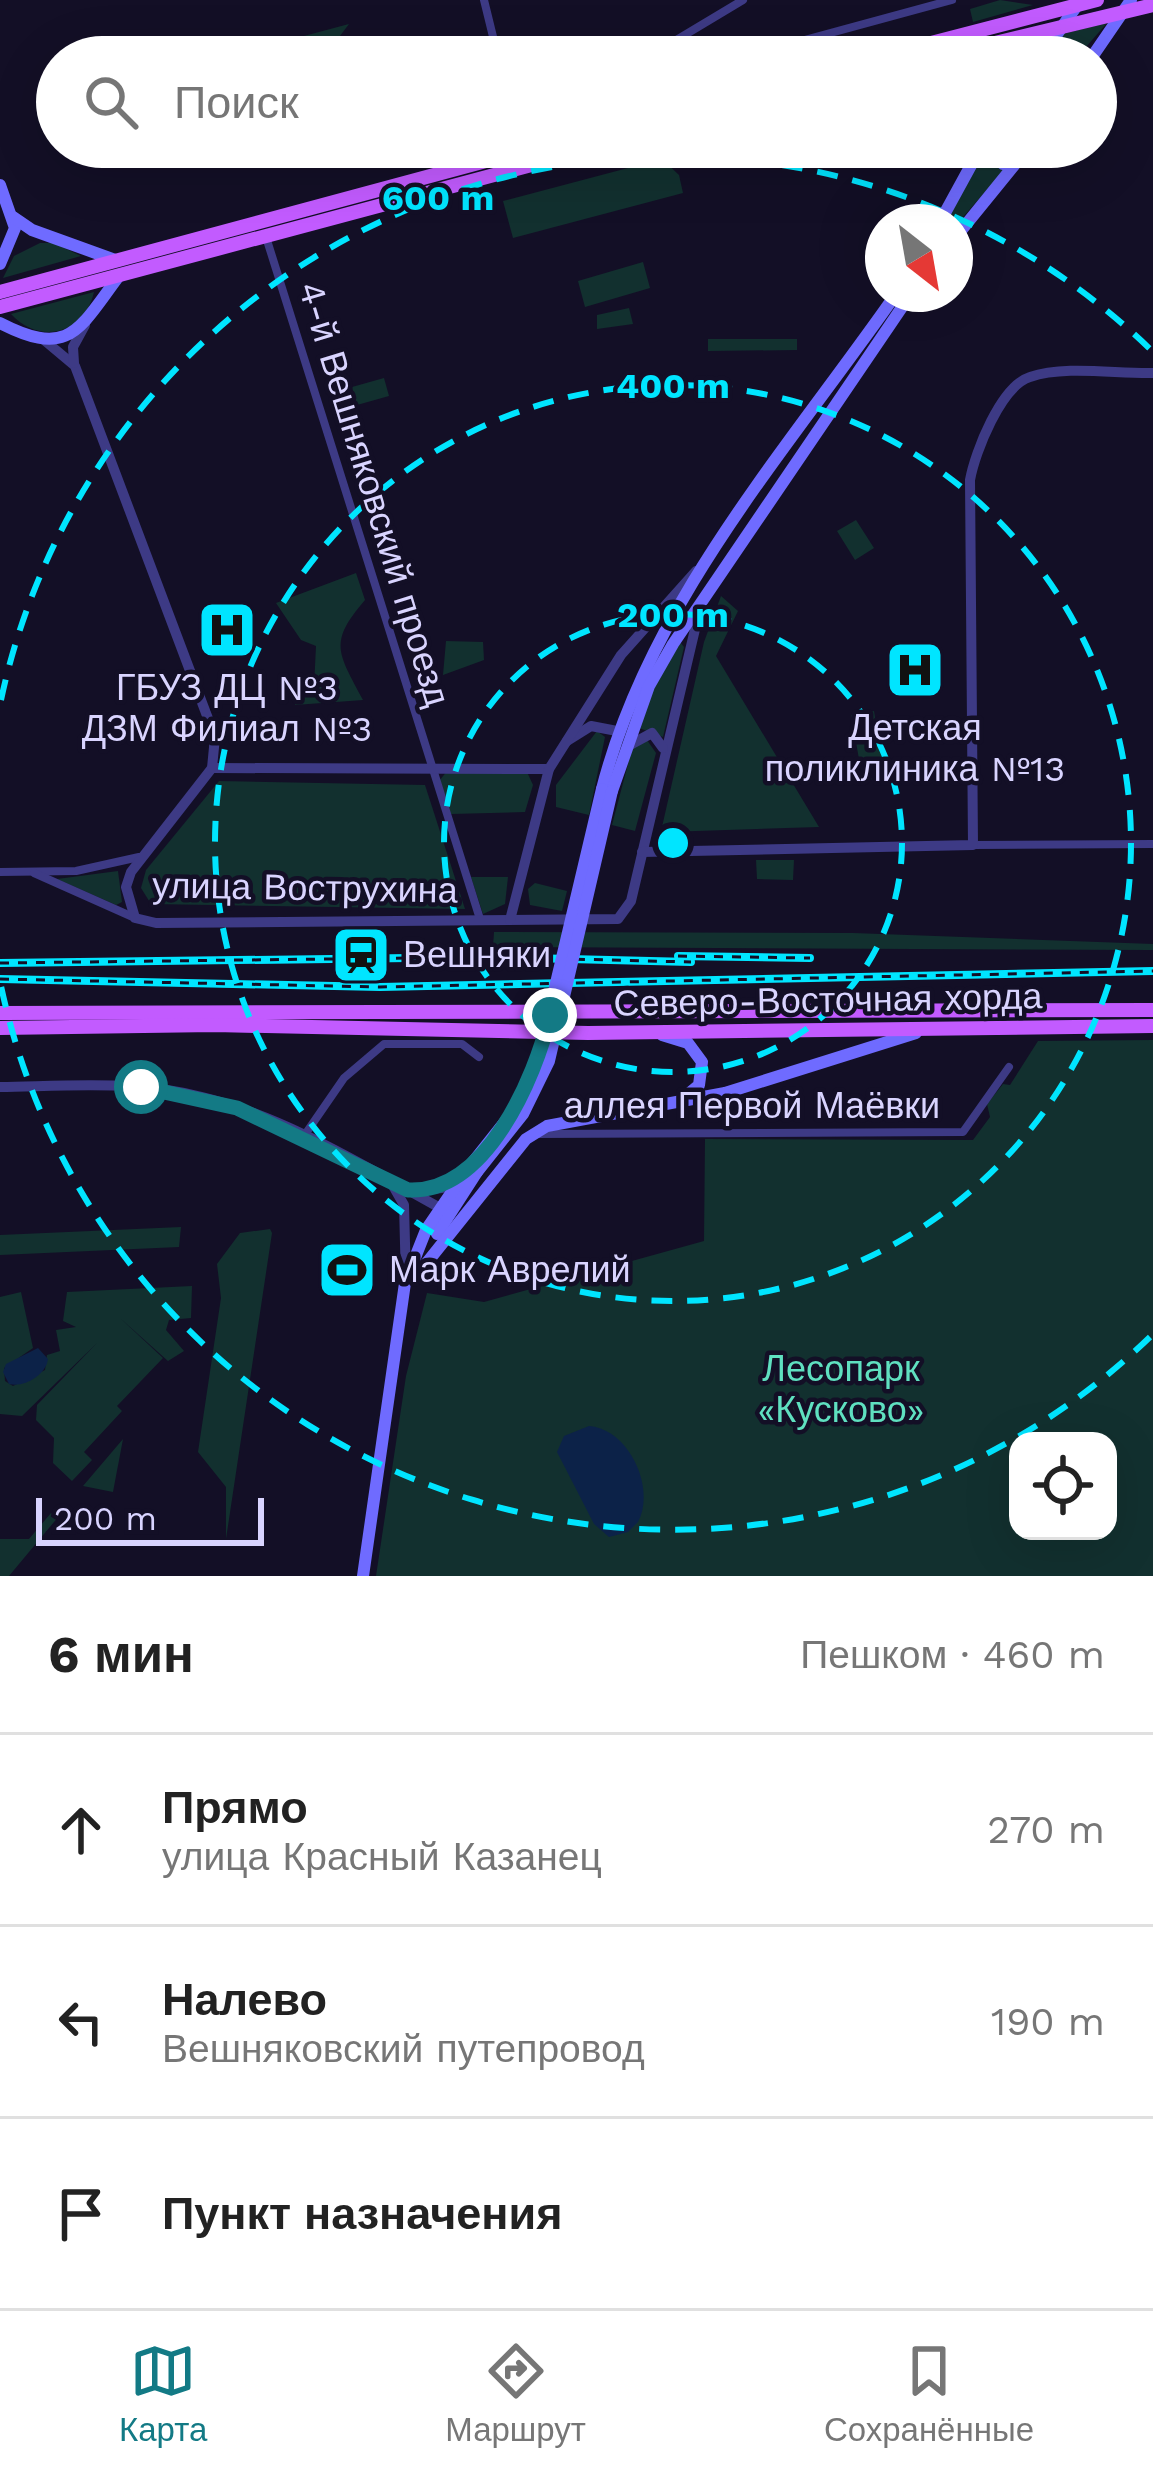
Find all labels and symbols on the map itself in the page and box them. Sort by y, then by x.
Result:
text: 600 m [382,177,494,219]
north arrow [865,204,973,312]
street label: 4-й Вешняковский проезд [289,277,459,711]
text: 400 m [616,365,730,407]
text: 200 m [617,594,729,636]
hospital icon: ГБУЗ ДЦ №3 ДЗМ Филиал №3 [196,599,258,661]
hospital icon: Детская поликлиника №13 [884,639,946,701]
place label: ГБУЗ ДЦ №3 ДЗМ Филиал №3 [82,667,372,750]
place label: Детская поликлиника №13 [765,707,1065,790]
centre of rings [652,822,694,864]
street label: улица Вострухина [152,864,459,912]
station icon: Вешняки [330,924,392,986]
place label: Вешняки [403,934,551,976]
street label: Северо-Восточная хорда [613,975,1044,1025]
route end [523,988,577,1042]
route start [114,1060,168,1114]
street label: аллея Первой Маёвки [564,1085,940,1127]
sports icon: Марк Аврелий [316,1239,378,1301]
place label: Марк Аврелий [389,1249,631,1291]
park label: Лесопарк «Кусково» [758,1348,924,1431]
scale bar [36,1492,264,1545]

